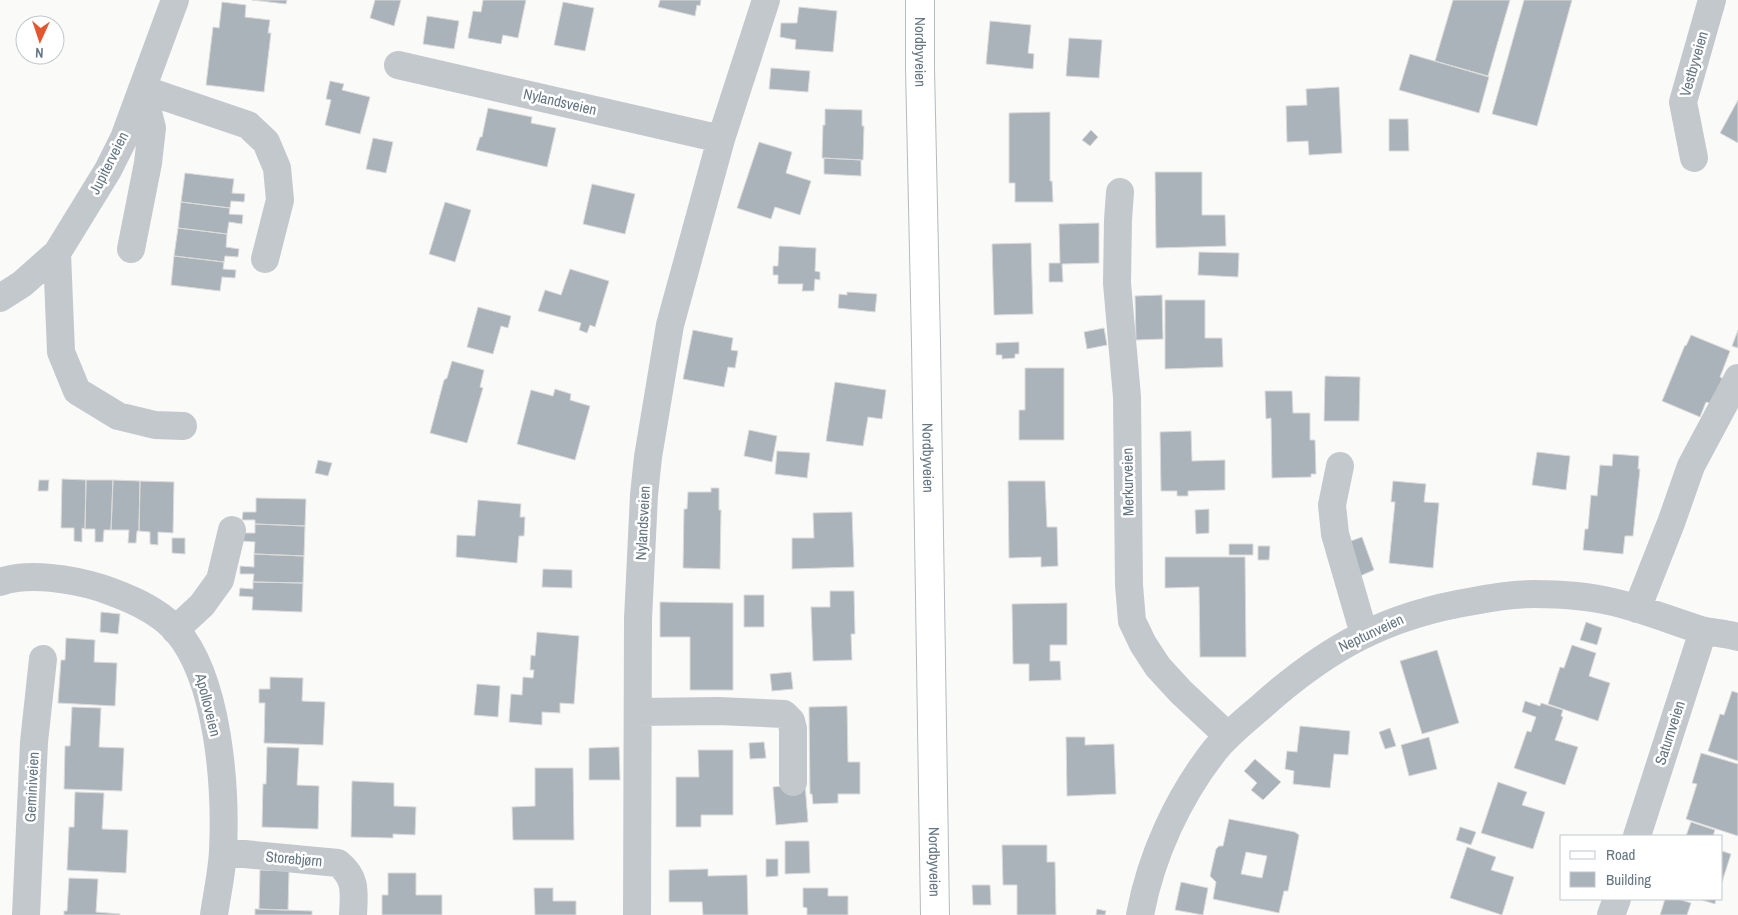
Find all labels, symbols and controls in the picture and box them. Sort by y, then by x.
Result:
north arrow [15,15,65,65]
street label: Nordbyveien [910,17,931,87]
street label: Vestbyveien [1674,29,1713,99]
text: N [35,44,44,62]
street label: Nylandsveien [521,83,599,120]
street label: Jupiterveien [84,128,133,198]
street label: Nordbyveien [917,423,939,493]
street label: Merkurveien [1116,448,1139,516]
street label: Nylandsveien [630,485,655,561]
street label: Neptunveien [1335,608,1407,657]
street label: Apolloveien [190,670,226,739]
street label: Saturnveien [1649,698,1690,768]
street label: Geminiveien [19,751,44,823]
street label: Nordbyveien [924,827,946,897]
legend [1560,835,1723,900]
text: Road [1606,844,1635,865]
street label: Storebjørn [265,846,323,871]
text: Building [1606,869,1651,890]

